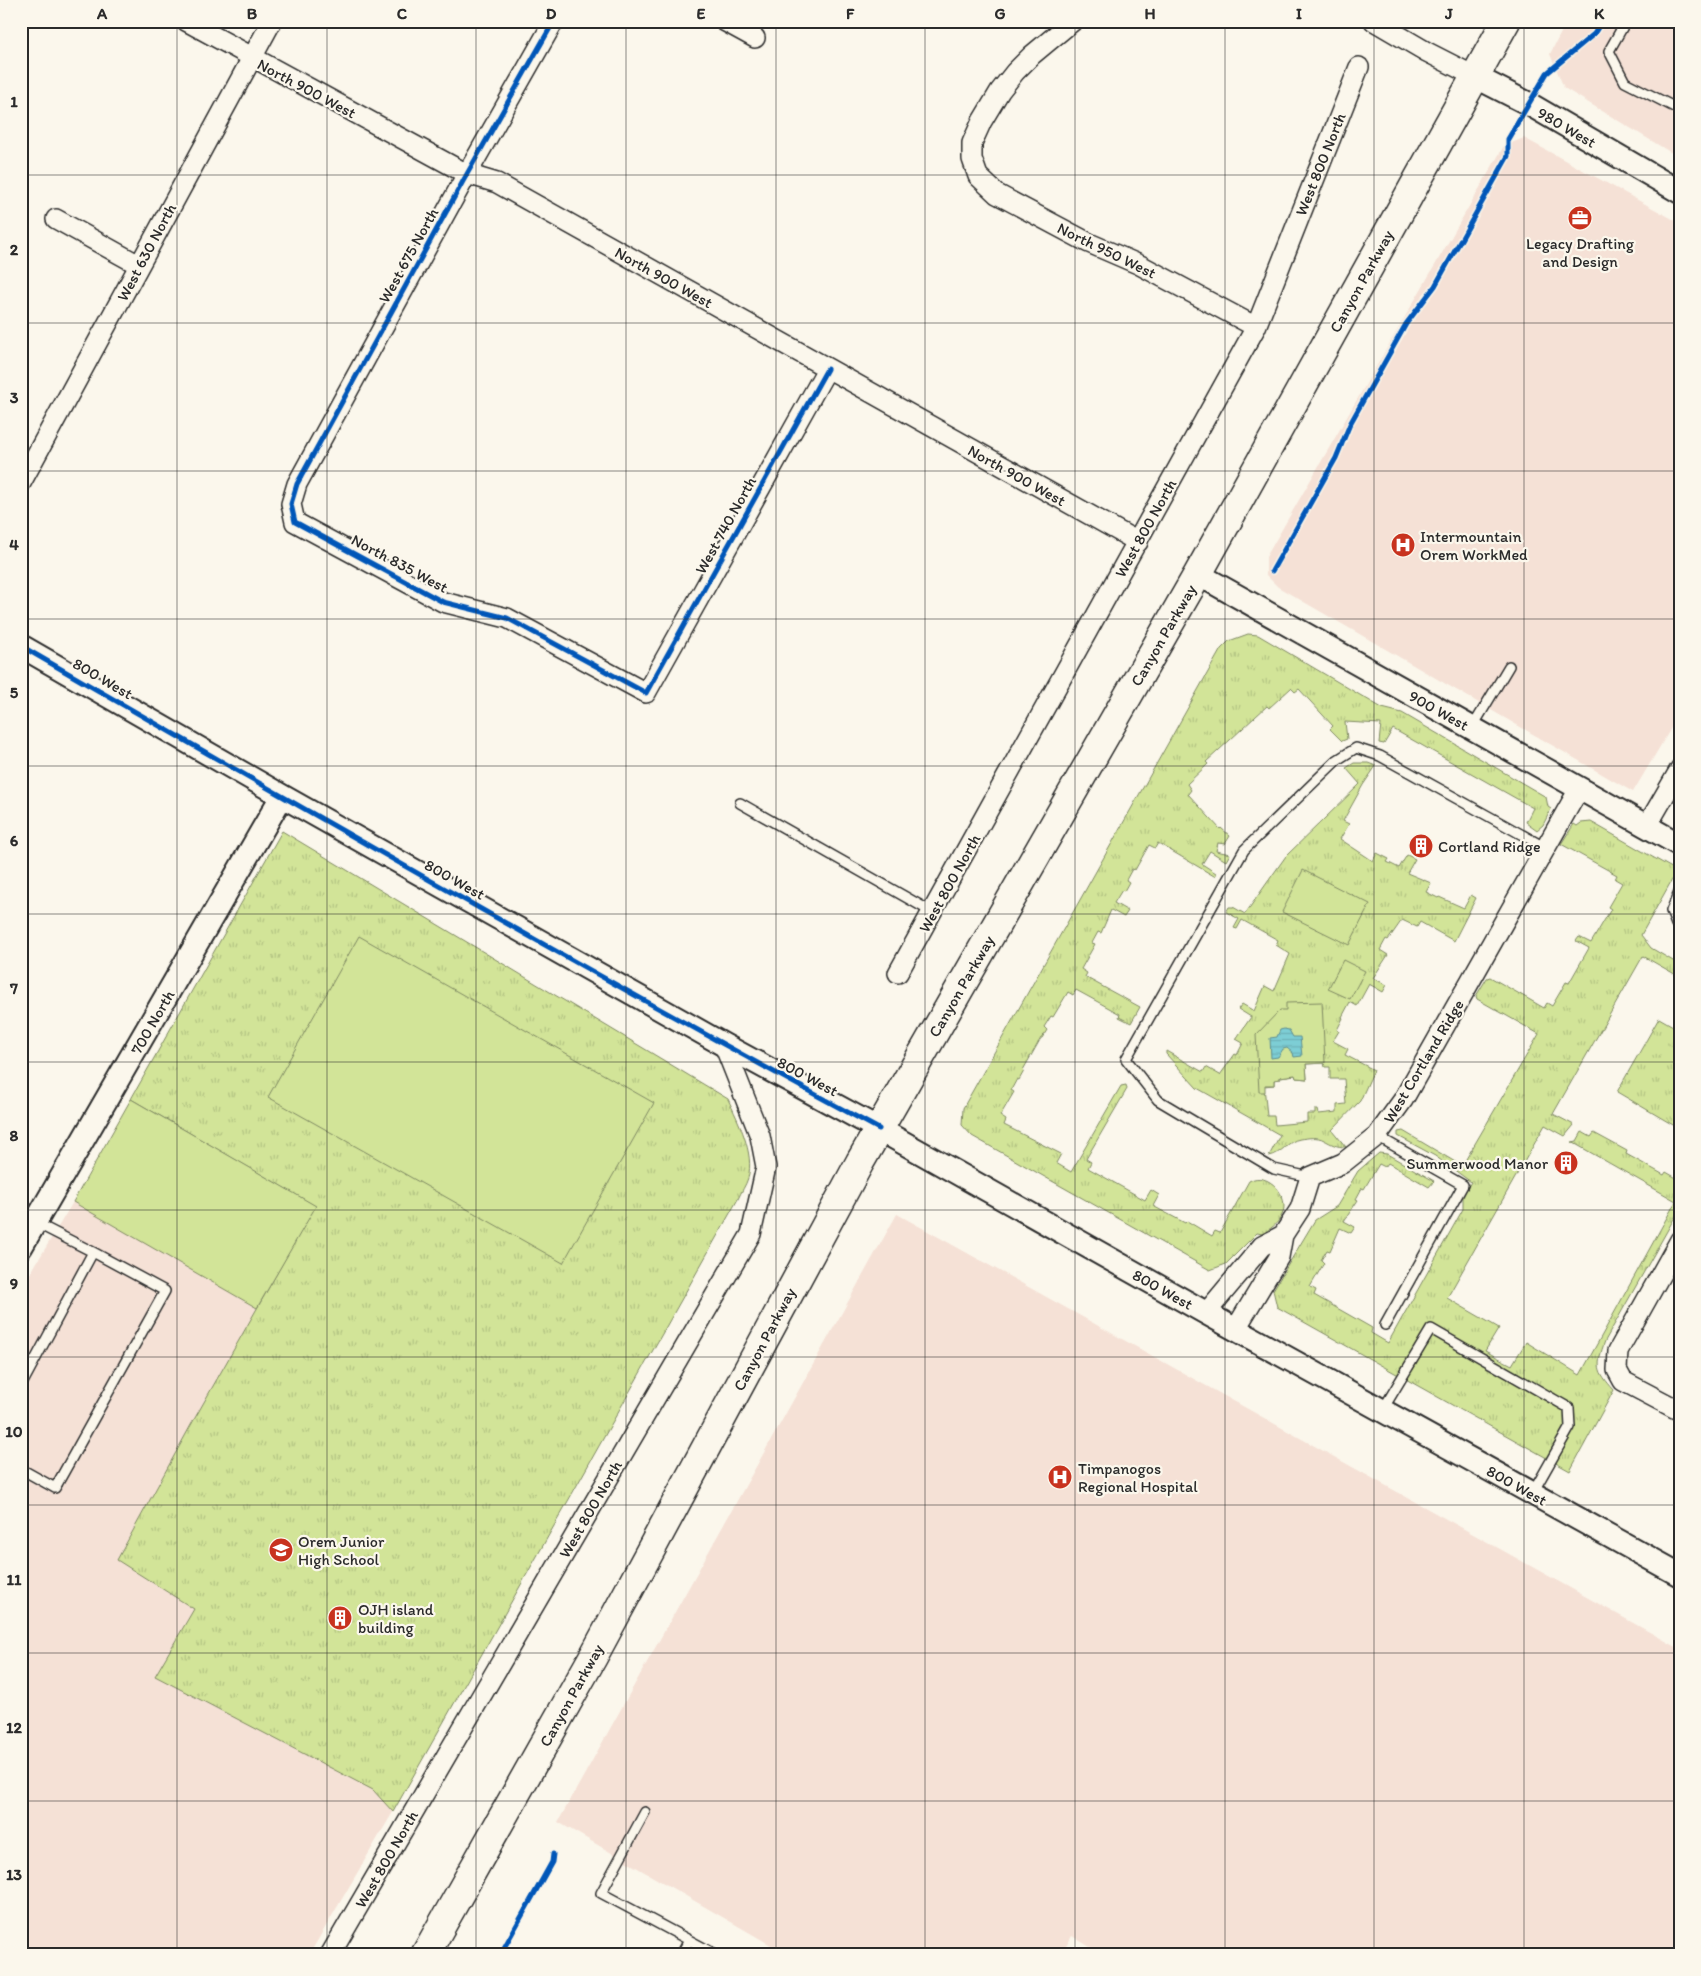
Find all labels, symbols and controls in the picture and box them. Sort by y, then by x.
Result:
text: A [96,4,108,23]
text: B [247,4,258,23]
text: C [397,4,408,23]
text: D [546,4,557,23]
text: E [697,4,706,23]
text: F [846,4,855,23]
text: G [994,4,1006,23]
text: H [1144,4,1156,23]
text: I [1296,4,1302,23]
text: J [1444,4,1453,23]
text: K [1594,4,1605,23]
street label: North 900 West [254,54,359,122]
text: 1 [10,92,18,111]
street label: 980 West [1534,103,1599,152]
street label: West 800 North [1291,109,1350,218]
street label: West 630 North [113,200,180,304]
street label: West 675 North [375,204,443,306]
office icon: Legacy Drafting and Design [1567,205,1593,231]
street label: North 950 West [1054,218,1159,283]
street label: Canyon Parkway [1325,226,1398,336]
place label: Legacy Drafting and Design [1526,234,1635,271]
text: 2 [10,240,19,259]
street label: North 900 West [611,243,716,312]
text: 3 [10,388,19,407]
street label: North 900 West [964,441,1069,510]
street label: West 740 North [691,473,760,577]
street label: West 800 North [1111,475,1180,581]
place label: Intermountain Orem WorkMed [1420,527,1528,564]
street label: North 835 West [348,530,451,597]
hospital icon: Intermountain Orem WorkMed [1390,532,1416,558]
text: 4 [9,535,19,554]
street label: Canyon Parkway [1127,580,1201,690]
street label: 800 West [69,654,136,703]
text: 5 [10,683,19,702]
street label: 900 West [1405,686,1472,735]
street label: West 800 North [915,830,984,936]
text: 6 [10,831,19,850]
building icon: Cortland Ridge [1408,833,1434,859]
place label: Cortland Ridge [1438,837,1541,856]
street label: 800 West [421,855,488,904]
street label: Canyon Parkway [925,931,999,1041]
text: 7 [9,979,18,998]
street label: 700 North [126,986,179,1058]
street label: West Cortland Ridge [1379,996,1468,1126]
street label: 800 West [774,1053,841,1100]
text: 8 [10,1126,19,1145]
building icon: Summerwood Manor [1553,1150,1579,1176]
place label: Summerwood Manor [1406,1154,1549,1173]
street label: 800 West [1129,1265,1196,1314]
text: 9 [10,1274,18,1293]
street label: Canyon Parkway [729,1284,800,1394]
text: 10 [5,1422,23,1441]
street label: West 800 North [555,1457,626,1561]
place label: Timpanogos Regional Hospital [1078,1459,1198,1496]
street label: 800 West [1483,1461,1550,1510]
hospital icon: Timpanogos Regional Hospital [1047,1464,1073,1490]
place label: Orem Junior High School [298,1532,385,1569]
school or university icon: Orem Junior High School [268,1537,294,1563]
text: 11 [7,1570,22,1589]
place label: OJH island building [358,1600,434,1637]
building icon: OJH island building [327,1605,353,1631]
street label: Canyon Parkway [535,1640,608,1750]
text: 12 [6,1718,23,1737]
street label: West 800 North [351,1807,422,1911]
text: 13 [6,1865,22,1884]

